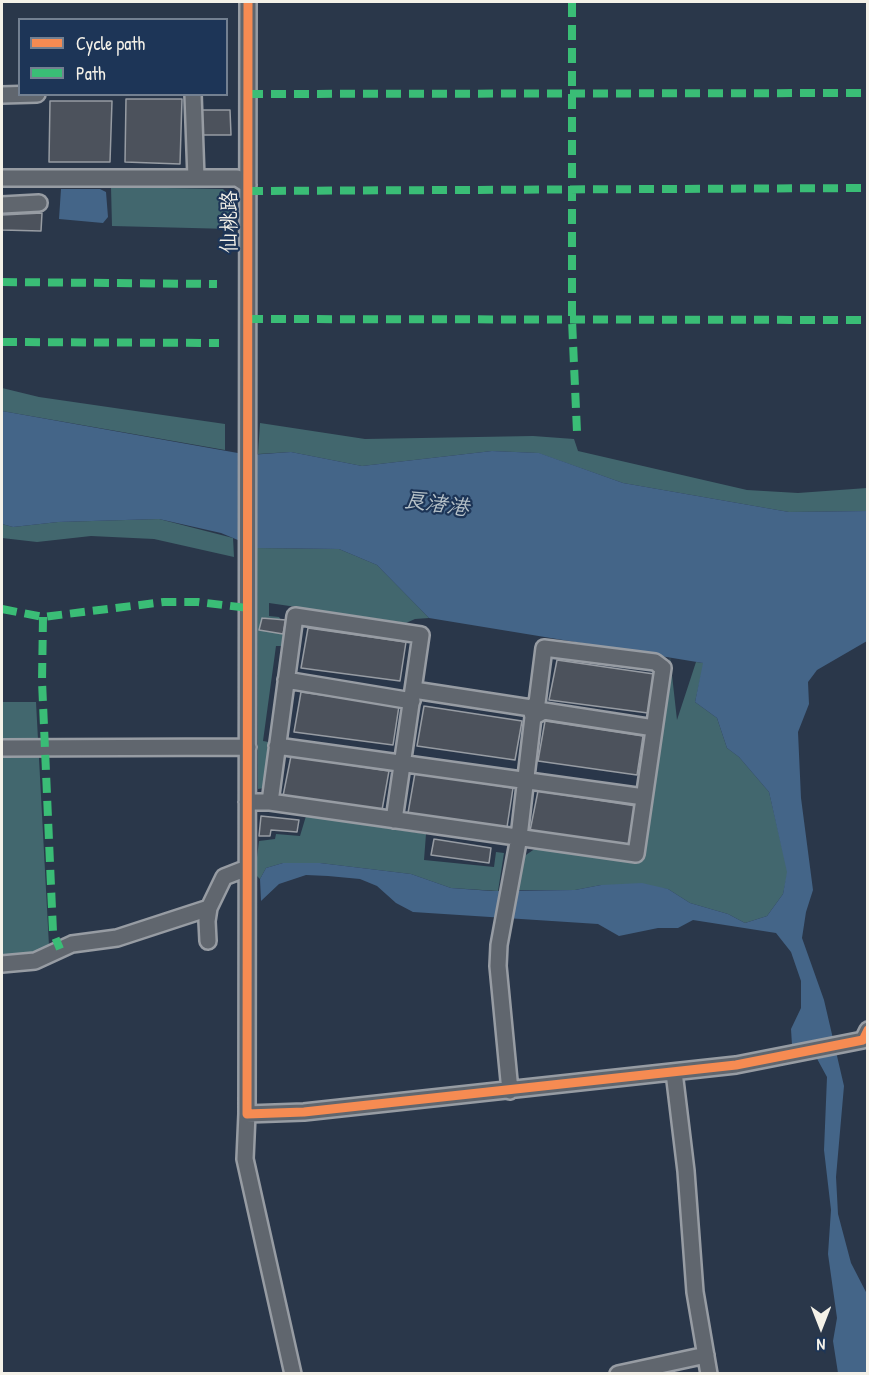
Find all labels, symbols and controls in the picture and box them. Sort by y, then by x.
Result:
legend [18,18,228,96]
text: Cycle path [76,31,145,56]
text: Path [76,61,105,86]
street label: 仙桃路 [217,191,243,253]
water label: 良渚港 [401,487,471,523]
north arrow [791,1297,851,1357]
text: N [817,1334,825,1356]

